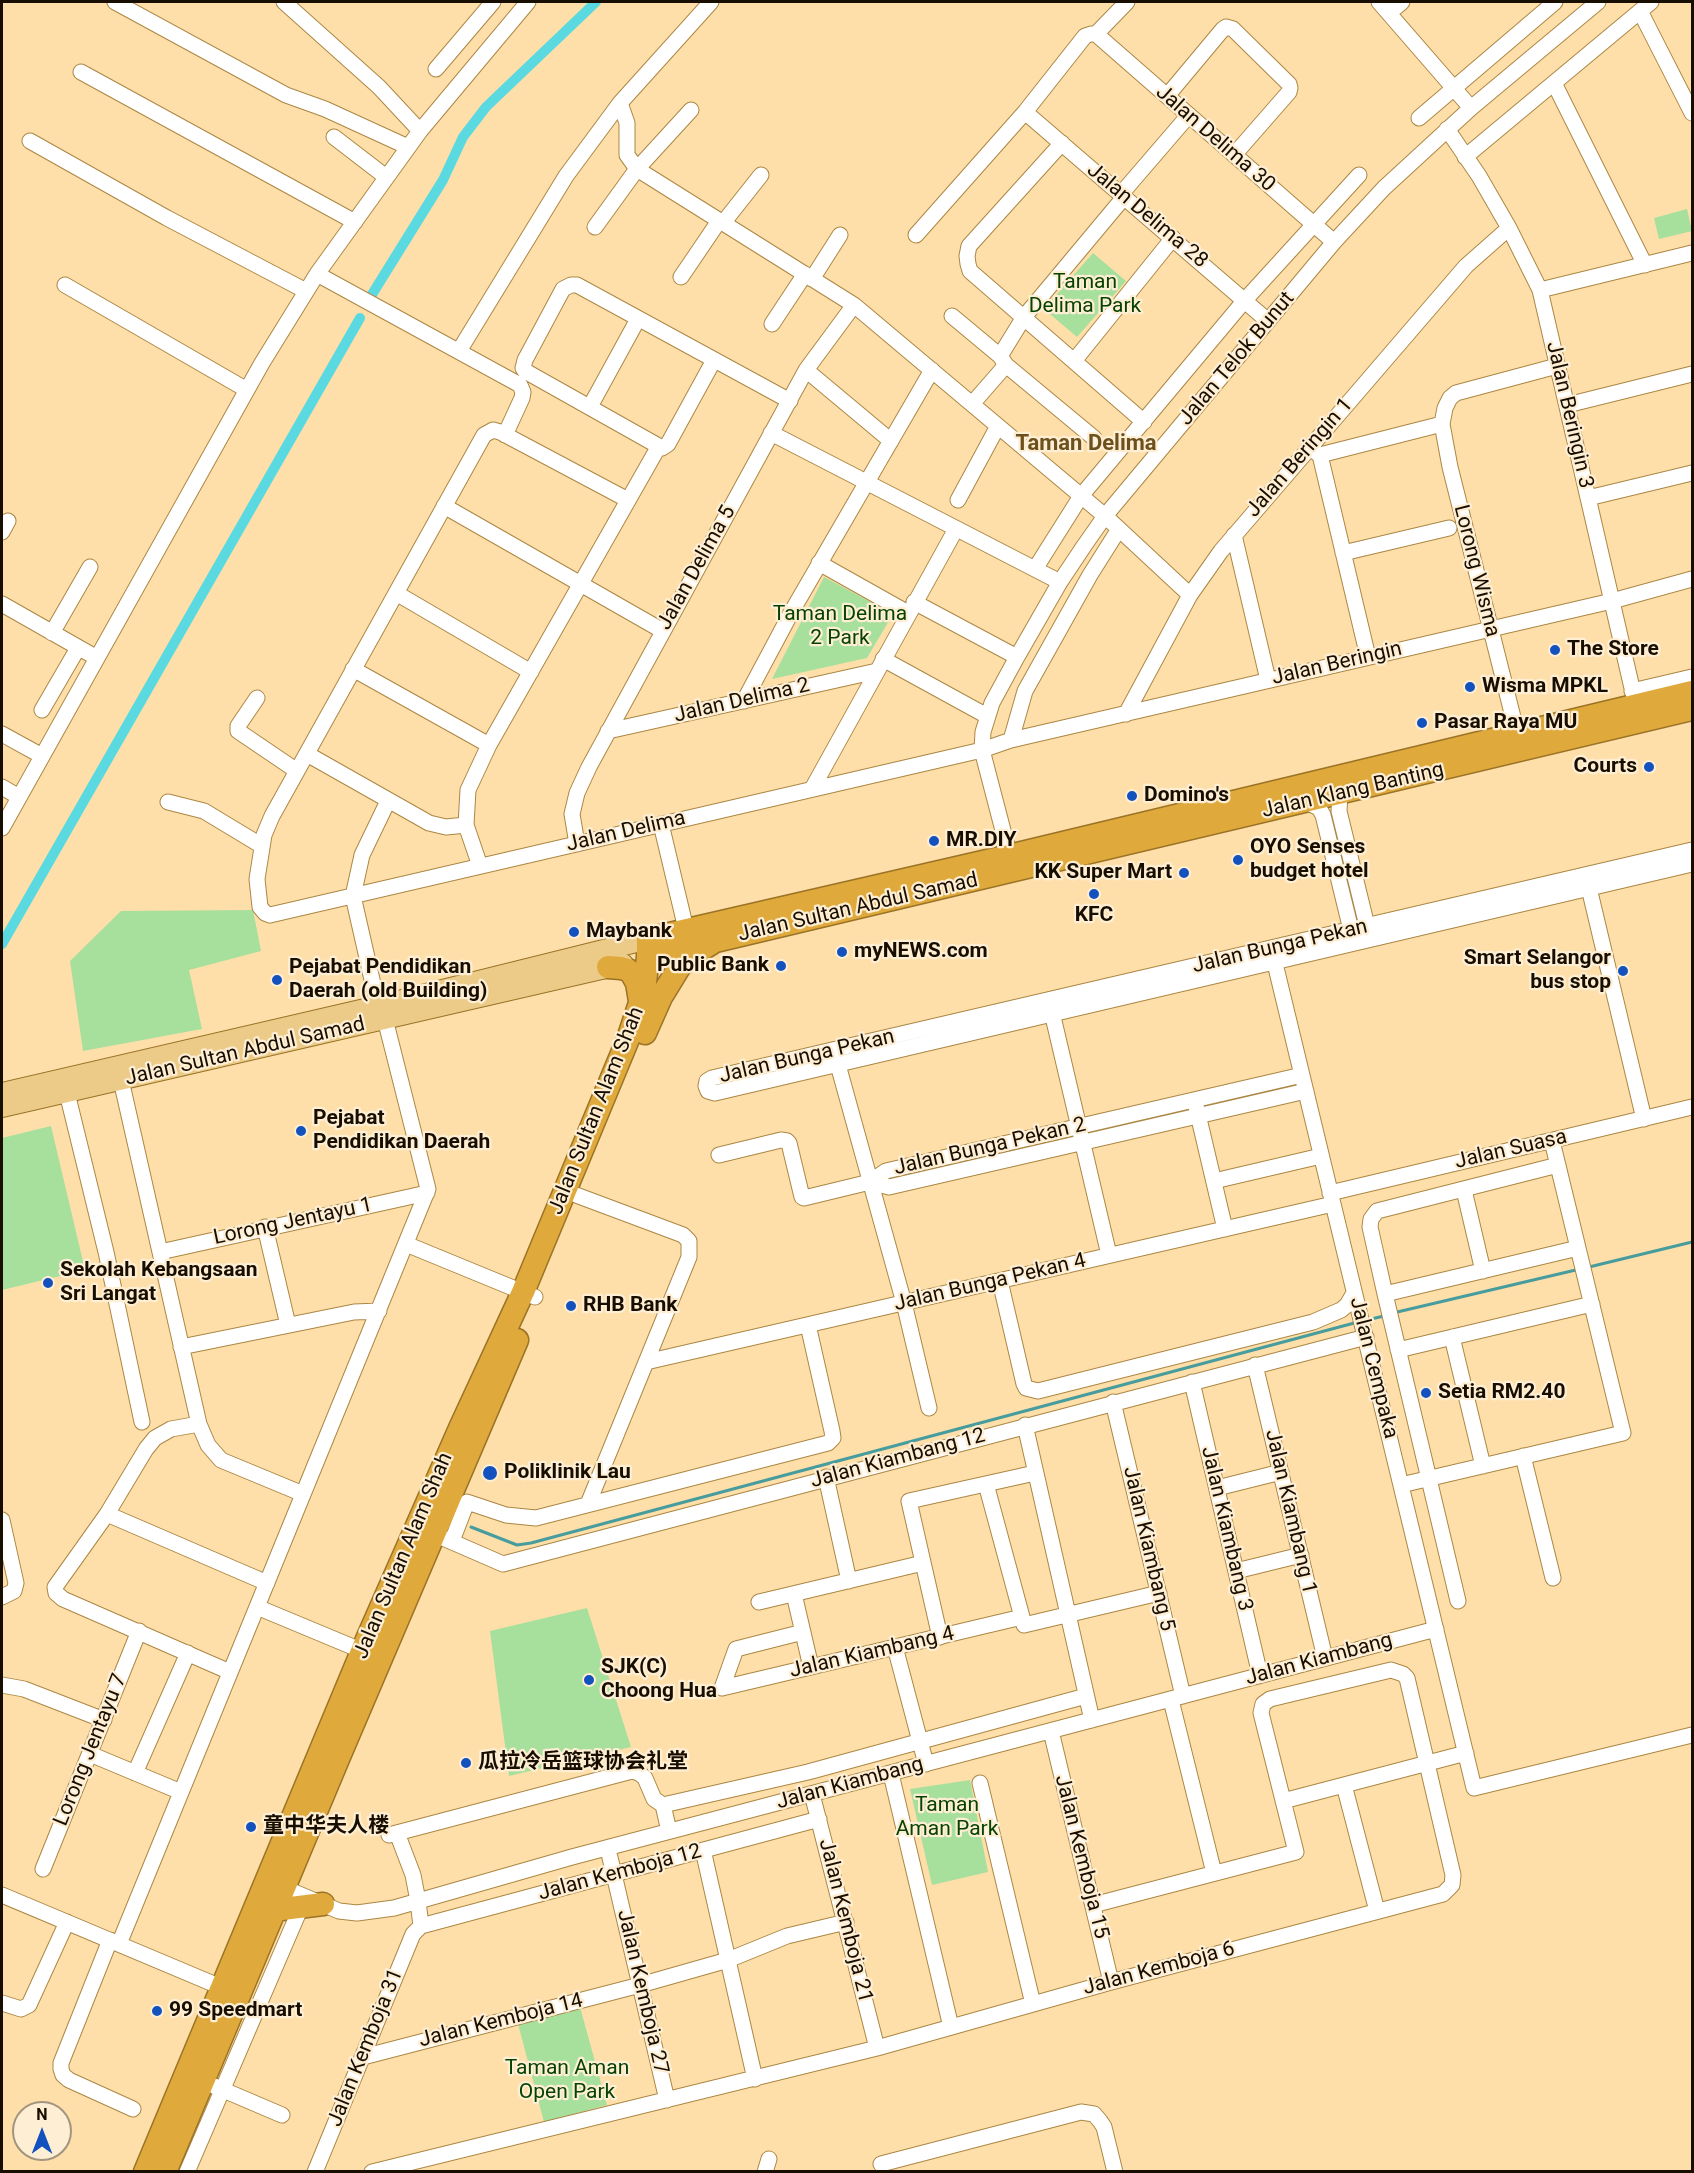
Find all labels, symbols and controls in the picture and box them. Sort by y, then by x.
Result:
street label: Jalan Delima 30 [1150,80,1280,198]
street label: Jalan Delima 28 [1081,158,1213,274]
park label: Taman Delima Park [1029,270,1141,320]
street label: Jalan Telok Bunut [1174,287,1300,431]
street label: Jalan Beringin 3 [1540,339,1598,491]
street label: Jalan Beringin 1 [1241,393,1359,523]
district label: Taman Delima [1015,431,1157,457]
street label: Jalan Delima 5 [652,501,742,635]
street label: Lorong Wisma [1447,502,1505,640]
park label: Taman Delima 2 Park [773,602,907,652]
street label: Jalan Beringin [1269,637,1405,691]
place label: The Store [1567,637,1659,663]
marker: The Store [1548,643,1562,657]
street label: Jalan Delima 2 [672,673,812,729]
place label: Wisma MPKL [1482,674,1608,700]
marker: Wisma MPKL [1463,680,1477,694]
place label: Pasar Raya MU [1434,710,1577,736]
marker: Pasar Raya MU [1415,716,1429,730]
place label: Courts [1574,754,1637,780]
street label: Jalan Klang Banting [1259,758,1447,824]
marker: Courts [1642,760,1656,774]
place label: Domino's [1144,783,1229,809]
marker: Domino's [1125,789,1139,803]
street label: Jalan Delima [564,806,688,858]
place label: MR.DIY [946,828,1016,854]
marker: MR.DIY [927,834,941,848]
place label: OYO Senses budget hotel [1250,835,1369,885]
marker: OYO Senses budget hotel [1231,853,1245,867]
place label: KK Super Mart [1034,860,1172,886]
marker: KK Super Mart [1177,866,1191,880]
street label: Jalan Sultan Abdul Samad [736,868,980,948]
marker: KFC [1087,887,1101,901]
place label: KFC [1075,903,1113,929]
street label: Jalan Bunga Pekan [1190,915,1370,979]
place label: Maybank [586,919,672,945]
marker: Maybank [567,925,581,939]
place label: myNEWS.com [854,939,988,965]
marker: myNEWS.com [835,945,849,959]
place label: Smart Selangor bus stop [1464,946,1611,996]
place label: Public Bank [657,953,769,979]
place label: Pejabat Pendidikan Daerah (old Building) [289,955,487,1005]
marker: Public Bank [774,959,788,973]
marker: Smart Selangor bus stop [1616,964,1630,978]
marker: Pejabat Pendidikan Daerah (old Building) [270,973,284,987]
street label: Jalan Sultan Alam Shah [544,1004,650,1218]
street label: Jalan Sultan Abdul Samad [123,1012,367,1092]
street label: Jalan Bunga Pekan [717,1025,897,1089]
place label: Pejabat Pendidikan Daerah [313,1106,490,1156]
street label: Jalan Bunga Pekan 2 [892,1113,1088,1181]
marker: Pejabat Pendidikan Daerah [294,1124,308,1138]
street label: Jalan Suasa [1453,1125,1569,1175]
street label: Lorong Jentayu 1 [211,1193,375,1251]
street label: Jalan Bunga Pekan 4 [892,1249,1088,1317]
place label: Sekolah Kebangsaan Sri Langat [60,1258,257,1308]
marker: Sekolah Kebangsaan Sri Langat [41,1276,55,1290]
place label: RHB Bank [583,1293,678,1319]
street label: Jalan Cempaka [1343,1295,1403,1441]
marker: RHB Bank [564,1299,578,1313]
place label: Setia RM2.40 [1438,1380,1565,1406]
marker: Setia RM2.40 [1419,1386,1433,1400]
street label: Jalan Kiambang 12 [808,1424,988,1494]
street label: Jalan Kiambang 1 [1259,1427,1321,1597]
street label: Jalan Kiambang 3 [1195,1444,1257,1614]
street label: Jalan Sultan Alam Shah [349,1449,459,1663]
place label: Poliklinik Lau [504,1460,631,1486]
marker: Poliklinik Lau [481,1464,499,1482]
street label: Jalan Kiambang 5 [1117,1464,1179,1634]
street label: Jalan Kiambang 4 [787,1622,957,1684]
street label: Jalan Kiambang [1243,1628,1395,1692]
place label: SJK(C) Choong Hua [601,1655,717,1705]
street label: Lorong Jentayu 7 [49,1670,133,1830]
marker: SJK(C) Choong Hua [582,1673,596,1687]
place label: 瓜拉冷岳篮球协会礼堂 [478,1750,688,1776]
street label: Jalan Kiambang [774,1752,926,1816]
marker: 瓜拉冷岳篮球协会礼堂 [459,1756,473,1770]
street label: Jalan Kemboja 15 [1048,1773,1114,1941]
park label: Taman Aman Park [896,1793,998,1843]
place label: 童中华夫人楼 [263,1814,389,1840]
marker: 童中华夫人楼 [244,1820,258,1834]
street label: Jalan Kemboja 21 [812,1837,878,2005]
street label: Jalan Kemboja 12 [536,1839,704,1907]
street label: Jalan Kemboja 27 [611,1907,673,2077]
street label: Jalan Kemboja 6 [1080,1937,1238,2001]
street label: Jalan Kemboja 31 [323,1965,409,2131]
street label: Jalan Kemboja 14 [417,1988,585,2054]
place label: 99 Speedmart [169,1998,302,2024]
marker: 99 Speedmart [150,2004,164,2018]
park label: Taman Aman Open Park [505,2056,629,2106]
north arrow [12,2101,72,2161]
text: N [36,2105,48,2124]

